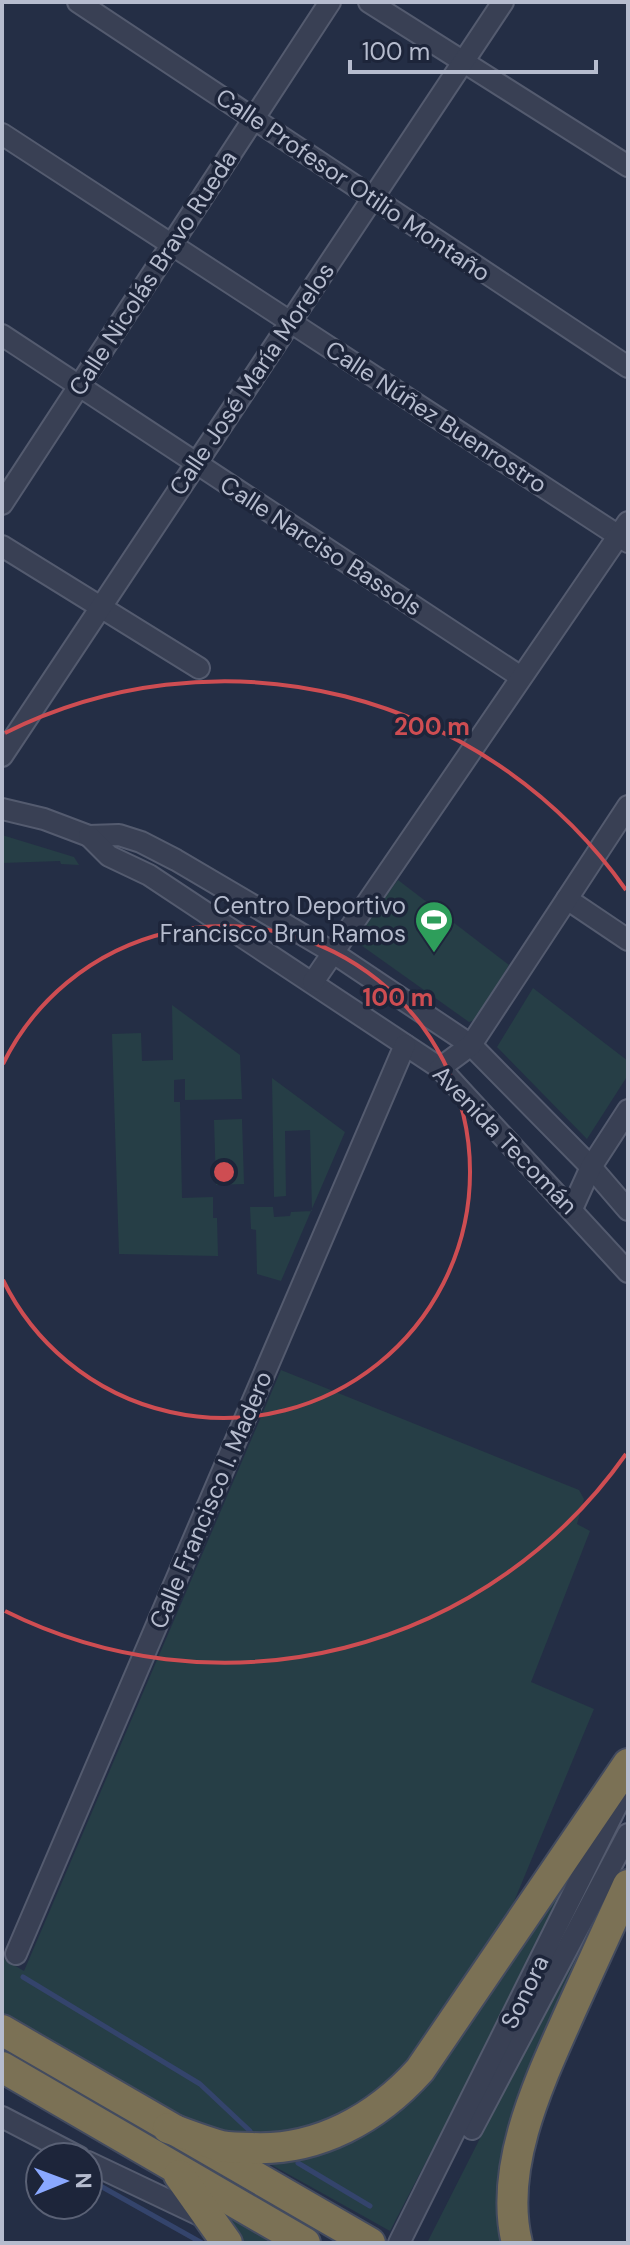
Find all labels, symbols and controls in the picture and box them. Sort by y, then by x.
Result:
scale bar [350,24,596,74]
text: 100 m [362,36,430,67]
street label: Calle Profesor Otilio Montaño [210,81,496,288]
street label: Calle Nicolás Bravo Rueda [62,144,244,401]
street label: Calle José María Morelos [162,256,341,501]
street label: Calle Núñez Buenrostro [320,333,553,500]
street label: Calle Narciso Bassols [215,469,428,622]
text: 200 m [394,711,470,742]
place label: Centro Deportivo Francisco Brun Ramos [160,890,406,949]
sports icon: Centro Deportivo Francisco Brun Ramos [413,899,455,954]
text: 100 m [363,982,433,1013]
street label: Avenida Tecomán [426,1059,584,1221]
centre of rings [210,1158,238,1186]
street label: Calle Francisco I. Madero [142,1366,279,1633]
street label: Sonora [493,1950,556,2034]
north arrow [24,2141,104,2221]
text: N [69,2172,98,2189]

